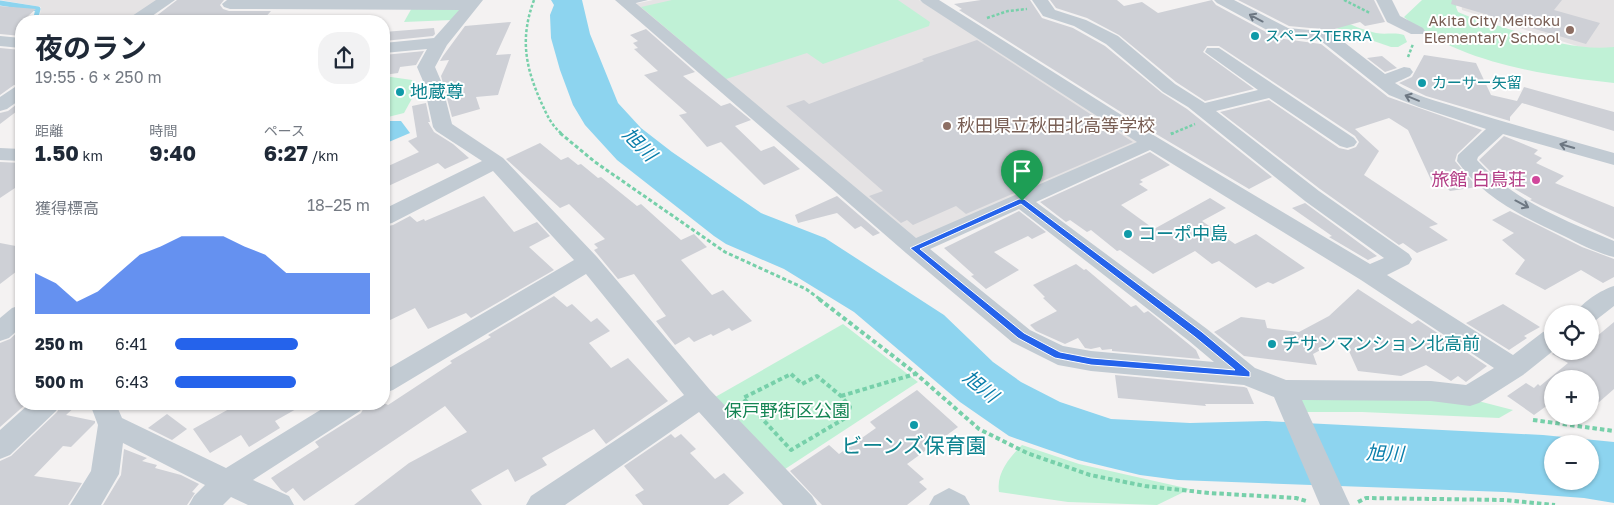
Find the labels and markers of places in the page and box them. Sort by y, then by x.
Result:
place label: Akita City Meitoku Elementary School [1424,11,1560,46]
marker: Akita City Meitoku Elementary School [1564,24,1576,36]
place label: スペースTERRA [1265,26,1372,44]
marker: スペースTERRA [1249,30,1261,42]
place label: カーサー矢留 [1432,73,1522,91]
marker: カーサー矢留 [1416,77,1428,89]
place label: 地蔵尊 [410,80,464,102]
marker: 地蔵尊 [394,86,406,98]
place label: 秋田県立秋田北高等学校 [957,114,1155,136]
marker: 秋田県立秋田北高等学校 [941,120,953,132]
pin [1001,150,1043,201]
place label: 旅館 白鳥荘 [1432,168,1526,190]
marker: 旅館 白鳥荘 [1530,174,1542,186]
place label: コーポ中島 [1138,222,1228,244]
marker: コーポ中島 [1122,228,1134,240]
place label: チサンマンション北高前 [1282,332,1480,354]
marker: チサンマンション北高前 [1266,338,1278,350]
marker: ビーンズ保育園 [908,419,920,431]
place label: ビーンズ保育園 [841,432,987,458]

